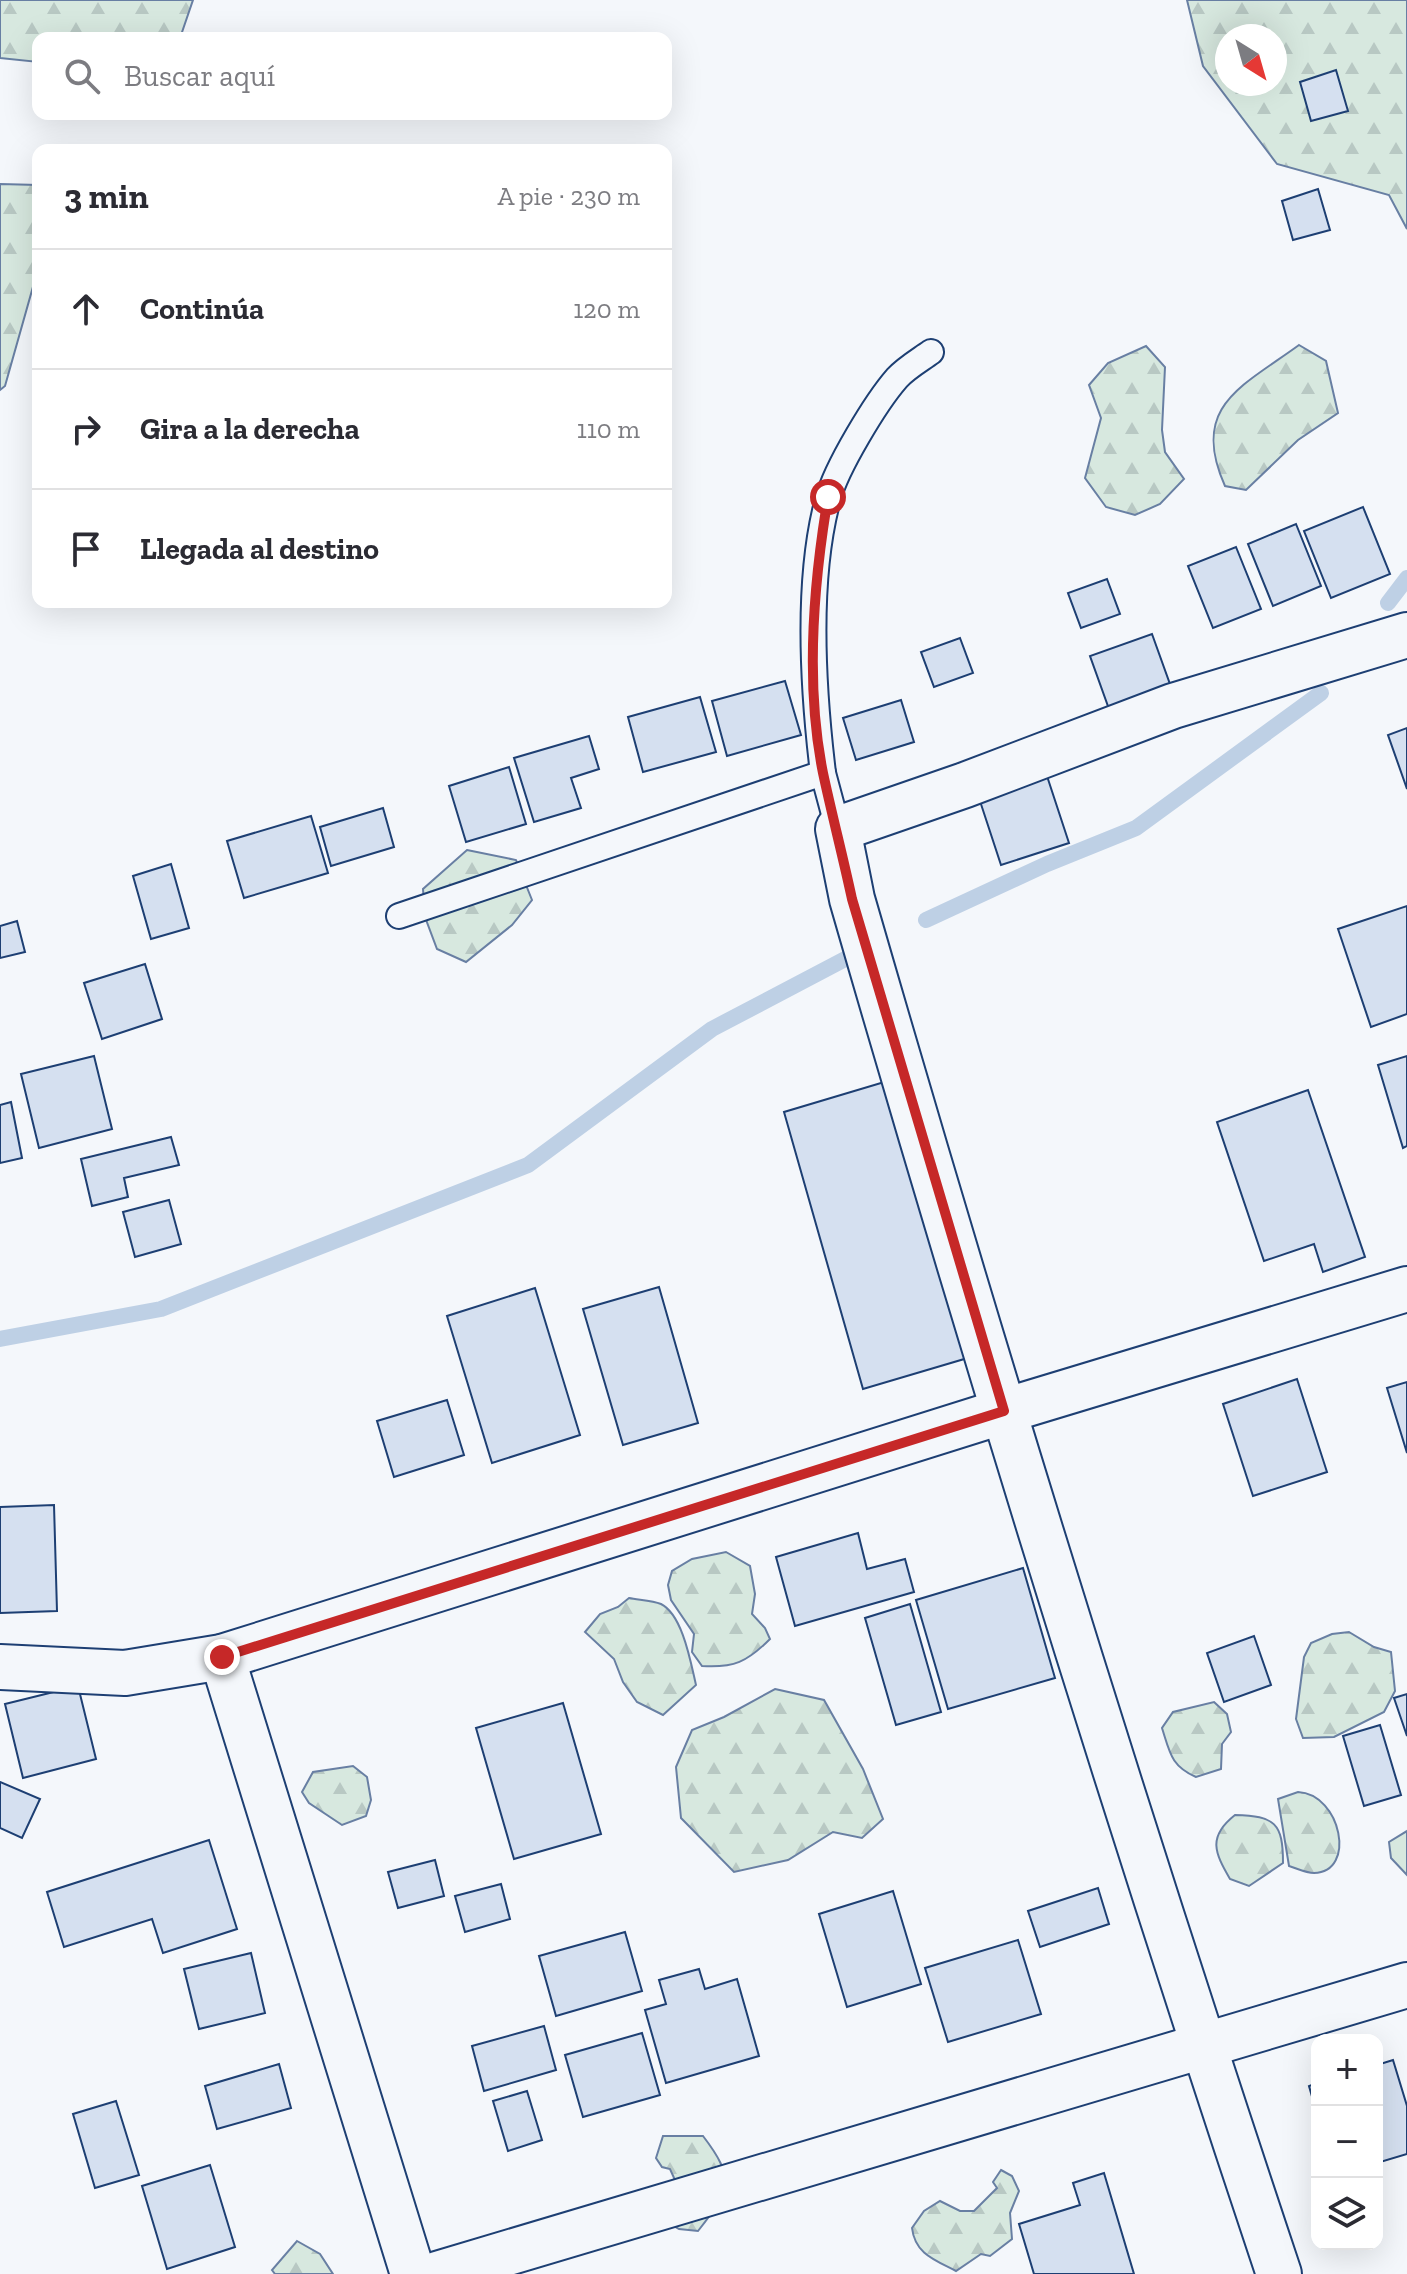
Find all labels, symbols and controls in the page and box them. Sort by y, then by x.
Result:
north arrow [1215,24,1287,96]
search box [32,32,672,120]
icon: search [60,54,104,98]
text: Buscar aquí [124,58,275,94]
text: 3 min [64,176,149,217]
text: A pie · 230 m [497,180,640,212]
icon: ahead [64,287,108,331]
text: Continúa [140,291,264,327]
text: 120 m [573,293,640,325]
icon: right [64,407,108,451]
text: Gira a la derecha [140,411,360,447]
text: 110 m [577,413,640,445]
route start [810,479,846,515]
icon: arrive [64,527,108,571]
text: Llegada al destino [140,531,379,567]
route end [204,1639,240,1675]
map controls [1311,2034,1383,2250]
button: + [1311,2034,1383,2106]
button: − [1311,2106,1383,2178]
button: layers [1311,2178,1383,2250]

